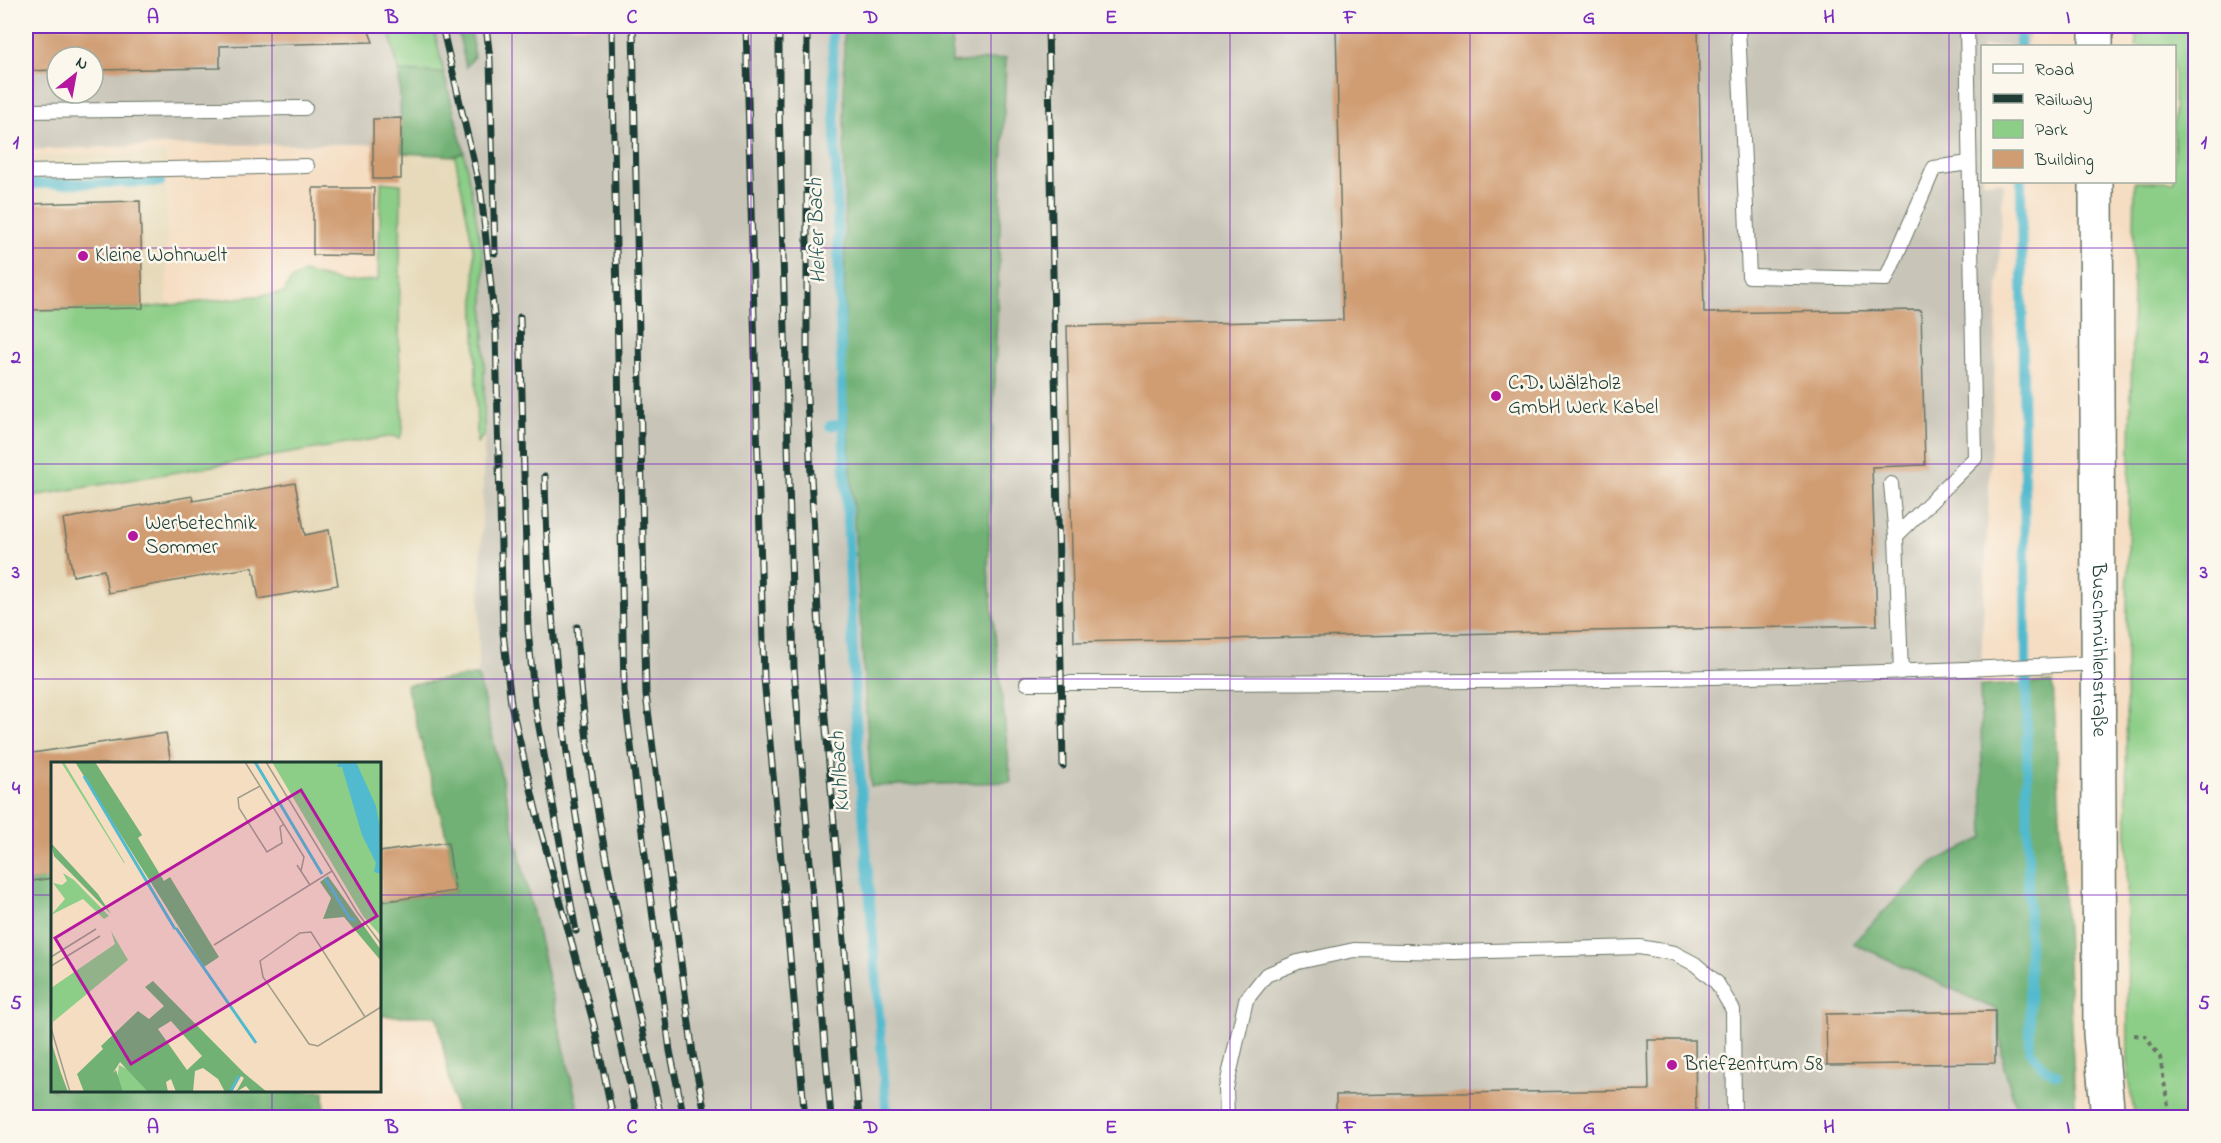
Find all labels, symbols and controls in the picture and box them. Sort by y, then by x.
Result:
text: A [147,4,159,33]
text: B [384,4,399,33]
text: C [627,4,638,33]
text: D [863,4,878,33]
text: E [1105,4,1117,33]
text: F [1343,4,1357,33]
text: G [1583,4,1596,33]
text: H [1823,4,1835,33]
text: I [2066,4,2071,33]
north arrow [45,45,105,105]
legend [1981,45,2176,183]
text: N [71,51,93,77]
text: Road [2035,58,2074,84]
text: Railway [2035,88,2092,114]
text: Park [2035,118,2068,144]
text: 1 [13,129,20,158]
text: 1 [2201,129,2208,158]
text: Building [2034,148,2094,175]
water label: Helfer Bach [800,177,836,284]
place label: Kleine Wohnwelt [95,241,228,271]
marker: Kleine Wohnwelt [76,249,90,263]
text: 2 [10,344,21,373]
text: 2 [2198,344,2209,373]
place label: C.D. Wälzholz GmbH Werk Kabel [1508,369,1658,423]
marker: C.D. Wälzholz GmbH Werk Kabel [1489,389,1503,403]
place label: Werbetechnik Sommer [145,509,258,563]
marker: Werbetechnik Sommer [126,529,140,543]
text: 3 [11,559,20,588]
text: 3 [2199,559,2208,588]
street label: Buschmühlenstraße [2083,562,2114,737]
water label: Kuhlbach [822,730,860,814]
inset map [51,762,381,1092]
text: 4 [12,775,21,804]
text: 4 [2200,775,2209,804]
text: 5 [10,990,22,1019]
text: 5 [2198,990,2210,1019]
place label: Briefzentrum 58 [1683,1050,1823,1080]
marker: Briefzentrum 58 [1665,1058,1679,1072]
text: A [147,1114,159,1143]
text: B [384,1114,399,1143]
text: C [627,1114,638,1143]
text: D [863,1114,878,1143]
text: E [1105,1114,1117,1143]
text: F [1343,1114,1357,1143]
text: G [1583,1114,1596,1143]
text: H [1823,1114,1835,1143]
text: I [2066,1114,2071,1143]

